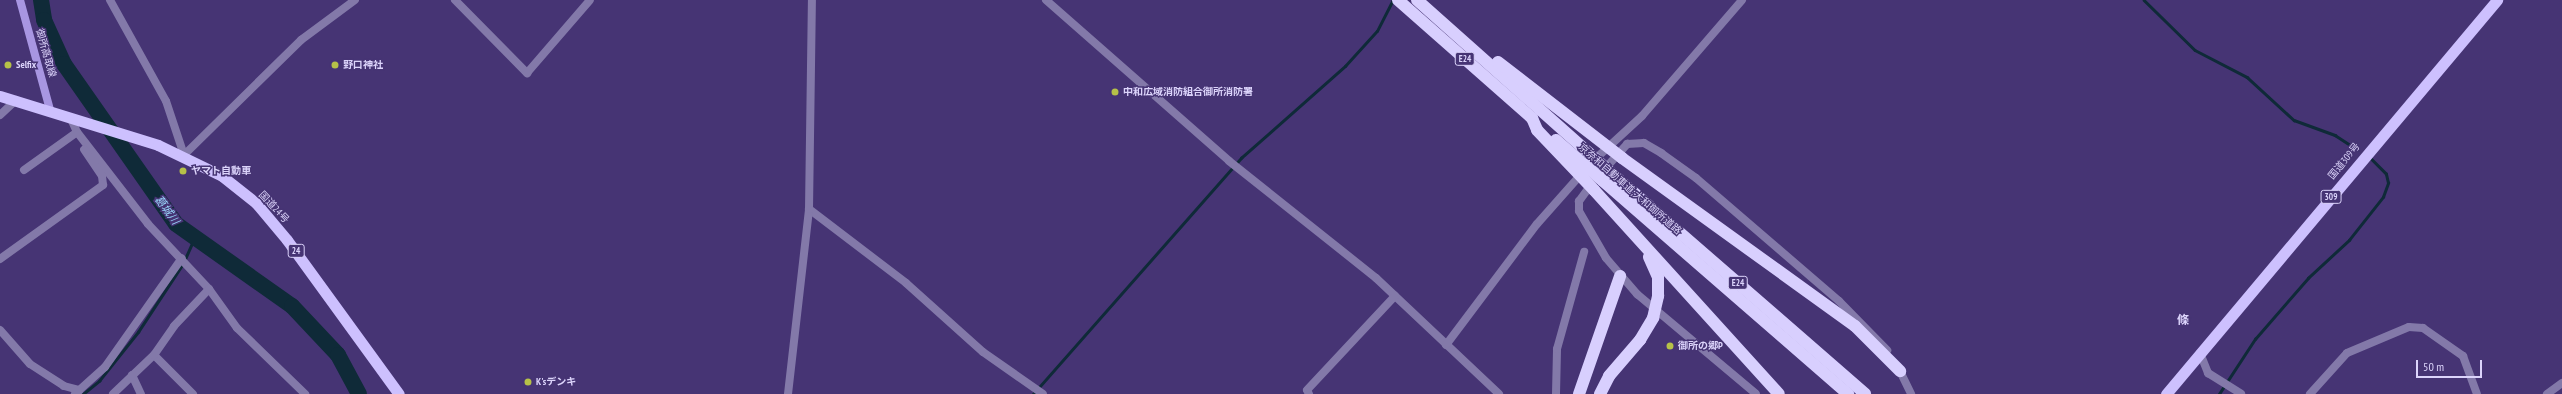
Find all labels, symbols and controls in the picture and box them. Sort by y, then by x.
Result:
street label: 御所高取線 [33,27,59,79]
road number: E24 [1454,52,1476,66]
place label: Selfix [16,59,36,71]
place label: 野口神社 [343,59,383,71]
marker: Selfix [3,60,13,70]
marker: 野口神社 [330,60,340,70]
place label: 中和広域消防組合御所消防署 [1123,86,1253,98]
marker: 中和広域消防組合御所消防署 [1110,87,1120,97]
street label: 国道309号 [2326,140,2362,182]
street label: 京奈和自動車道;大和御所道路 [1576,141,1684,237]
place label: ヤマト自動車 [191,165,251,177]
marker: ヤマト自動車 [178,166,188,176]
street label: 国道24号 [256,189,292,225]
road number: 309 [2320,190,2342,204]
water label: 葛城川 [152,193,182,227]
road number: 24 [287,244,305,258]
road number: E24 [1727,276,1749,290]
district label: 條 [2177,313,2189,327]
place label: 御所の郷P [1678,340,1723,352]
marker: 御所の郷P [1665,341,1675,351]
scale bar [2418,352,2484,378]
text: 50 m [2423,359,2444,374]
place label: K'sデンキ [536,376,576,388]
marker: K'sデンキ [523,377,533,387]

